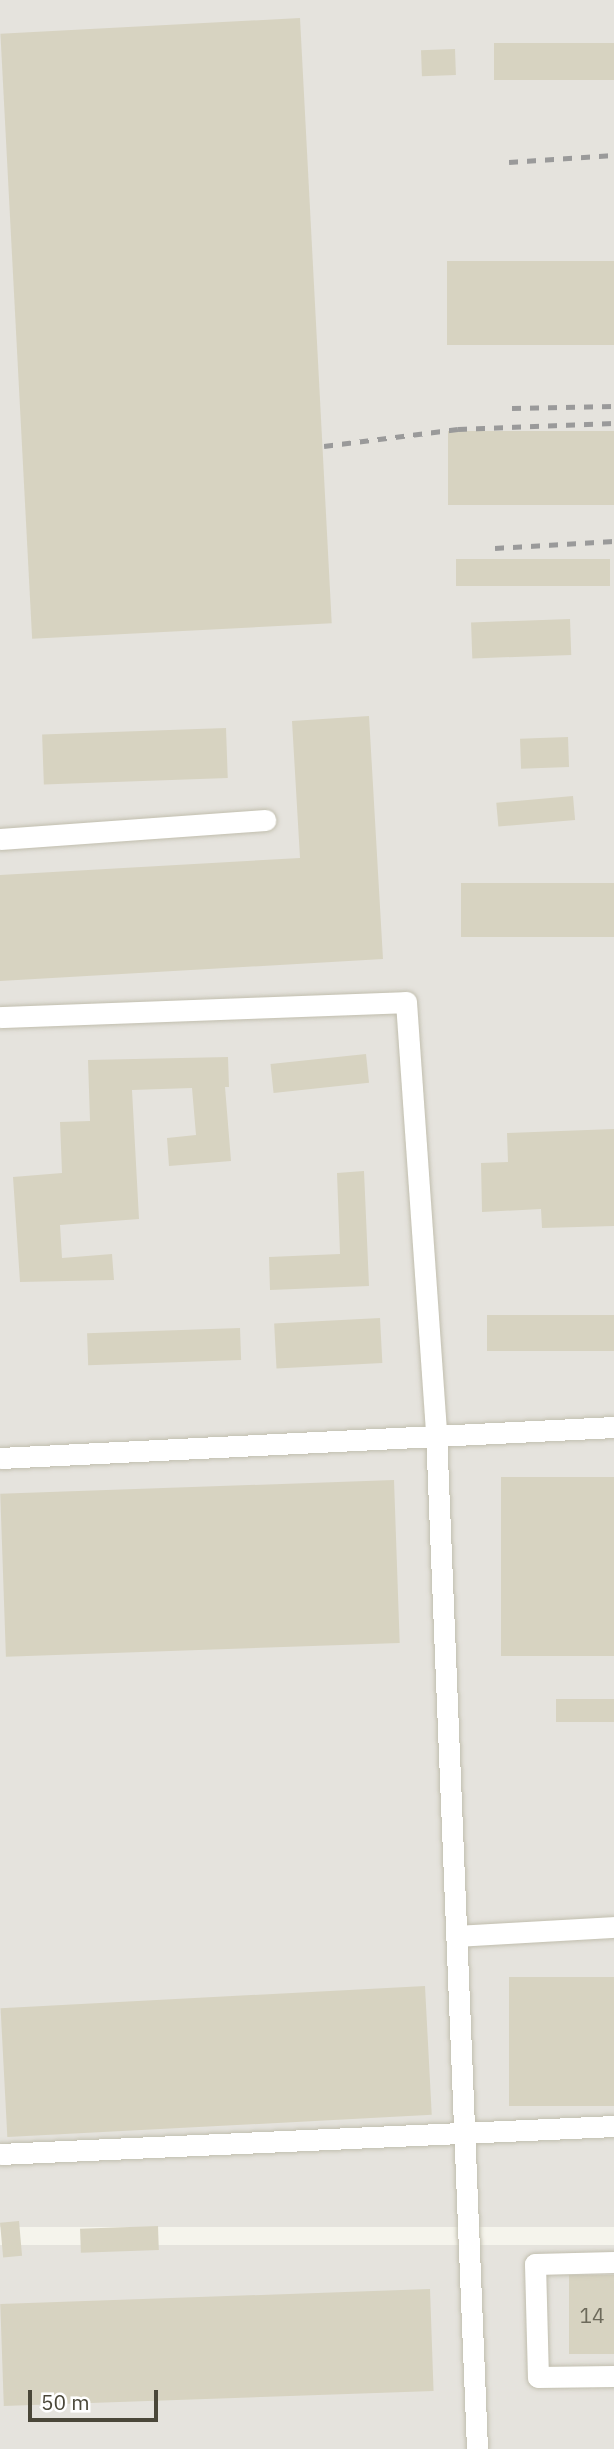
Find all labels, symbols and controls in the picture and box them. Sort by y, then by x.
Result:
house number: 14 [579,2302,605,2328]
scale bar [32,2376,161,2420]
text: 50 m [41,2388,90,2416]

